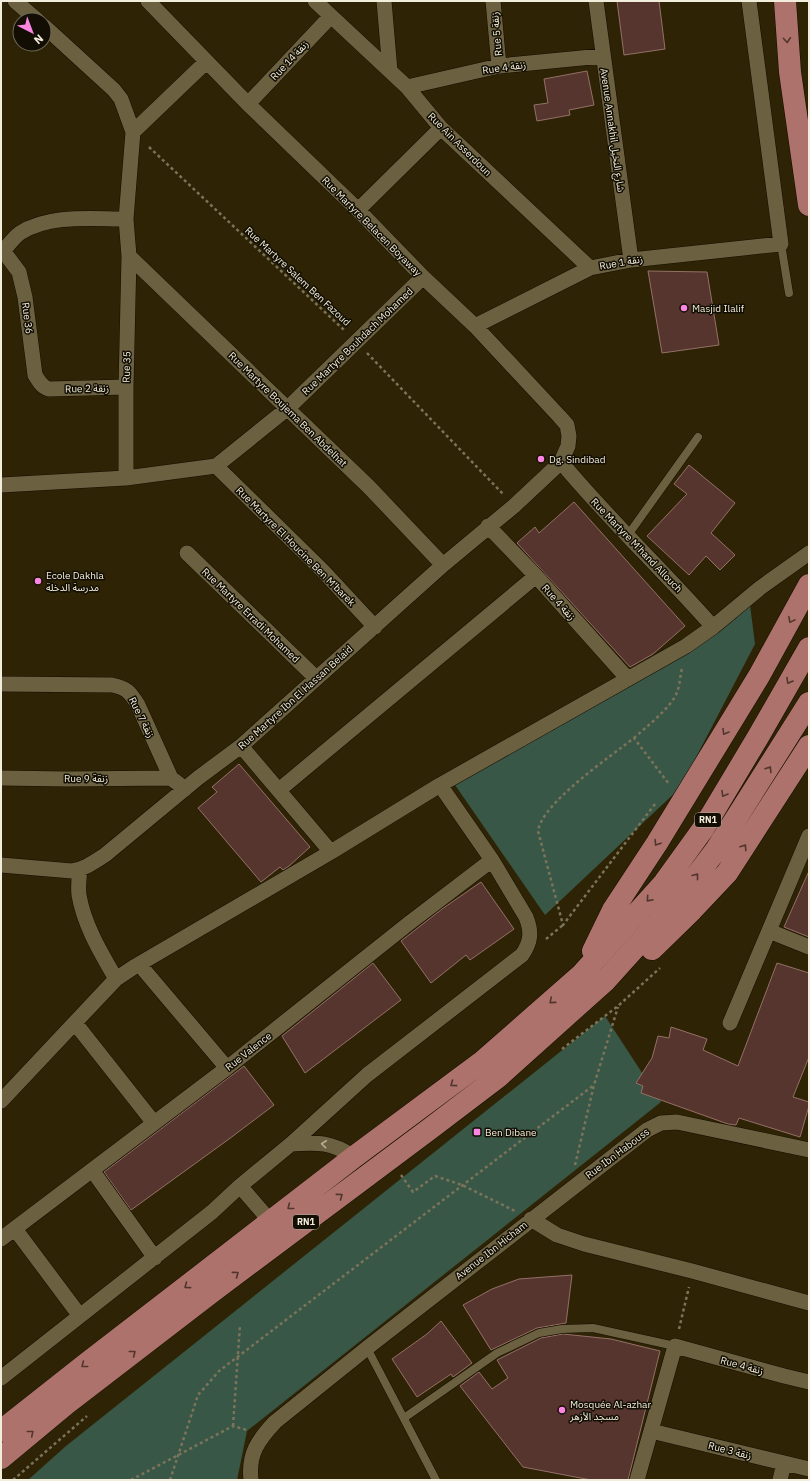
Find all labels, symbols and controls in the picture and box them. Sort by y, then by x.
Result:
street label: Rue 5 زنقة [488,11,505,57]
north arrow [12,12,52,52]
text: N [31,32,46,47]
street label: Rue 14 زنقة [268,37,311,83]
one-way arrow [783,37,792,43]
street label: Rue 4 زنقة [481,58,527,77]
street label: Avenue Annakhil شارع النخيل [596,67,628,193]
street label: Rue Ain Asserdoun [425,110,494,179]
street label: Rue Martyre Belacen Boyaway [319,174,424,279]
street label: Rue Martyre Salem Ben Fazoud [242,224,353,329]
street label: Rue 1 زنقة [598,252,644,273]
street label: Rue Martyre Bouhdach Mohamed [299,285,416,398]
street label: Rue 36 [19,301,36,335]
place label: Masjid Ilalif [692,302,745,315]
marker: Masjid Ilalif [679,303,689,313]
street label: Rue Martyre Boujema Ben Abdelhat [226,349,350,470]
street label: Rue 35 [119,351,134,383]
street label: Rue 2 زنقة [65,382,110,395]
place label: Dg. Sindibad [549,453,605,466]
marker: Dg. Sindibad [536,454,546,464]
street label: Rue Martyre El Houcine Ben M'barek [233,484,359,609]
street label: Rue Martyre M'hand Allouch [588,495,685,595]
street label: Rue Martyre Erradi Mohamed [199,565,302,666]
place label: Ecole Dakhla مدرسة الدخلة [46,569,105,594]
marker: Ecole Dakhla مدرسة الدخلة [33,576,43,586]
street label: Rue 4 زنقة [539,582,578,623]
one-way arrow [788,616,795,623]
street label: Rue Martyre Ibn El Hassan Belaid [235,642,355,752]
one-way arrow [787,677,794,684]
street label: Rue 7 زنقة [126,695,158,740]
one-way arrow [722,728,730,735]
one-way arrow [764,766,771,773]
street label: Rue 9 زنقة [64,772,108,785]
one-way arrow [721,790,729,797]
road number: RN1 [695,813,721,827]
one-way arrow [655,839,662,846]
one-way arrow [739,844,746,851]
one-way arrow [691,874,698,881]
one-way arrow [647,895,654,902]
one-way arrow [549,996,557,1003]
street label: Rue Valence [222,1029,275,1074]
one-way arrow [450,1079,457,1086]
street label: Rue Ibn Habouss [583,1125,652,1182]
place label: Ben Dibane [485,1126,537,1139]
marker: Ben Dibane [472,1127,482,1137]
one-way arrow [321,1140,327,1149]
one-way arrow [336,1194,343,1201]
one-way arrow [288,1203,295,1210]
road number: RN1 [293,1215,319,1229]
street label: Avenue Ibn Hicham [453,1218,530,1283]
one-way arrow [232,1271,239,1279]
one-way arrow [184,1282,191,1289]
one-way arrow [128,1350,135,1357]
street label: Rue 4 زنقة [719,1353,765,1378]
one-way arrow [81,1361,88,1368]
place label: Mosquée Al-azhar مسجد الأزهر [569,1398,651,1423]
marker: Mosquée Al-azhar مسجد الأزهر [557,1405,567,1415]
one-way arrow [26,1431,33,1438]
street label: Rue 3 زنقة [707,1439,753,1462]

